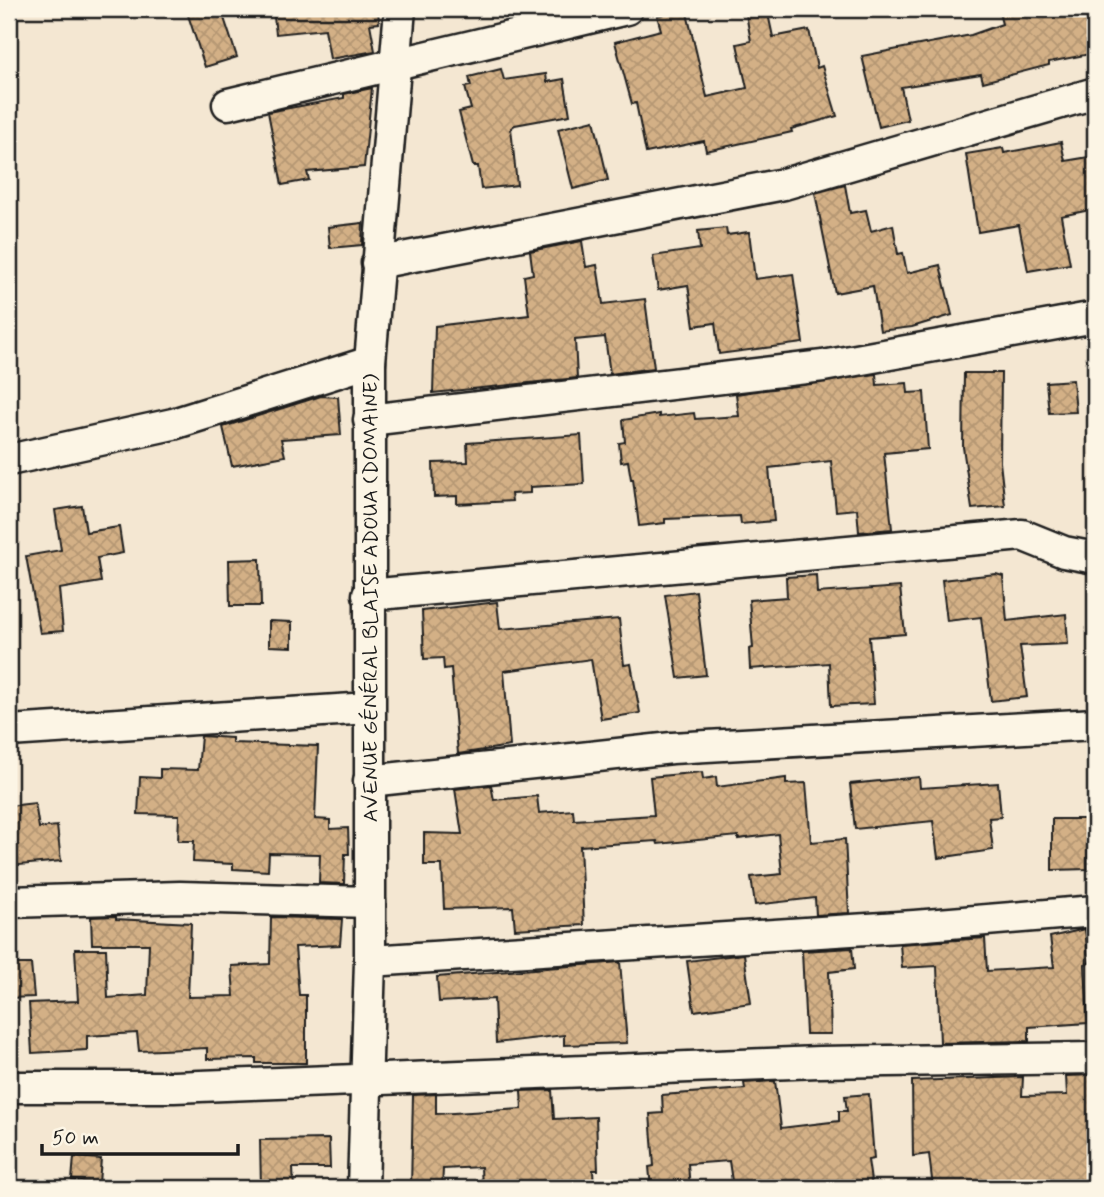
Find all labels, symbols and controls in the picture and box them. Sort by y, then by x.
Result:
street label: AVENUE GÉNÉRAL BLAISE ADOUA (DOMAINE) [357,373,385,822]
scale bar [42,1113,238,1157]
text: 50 m [52,1124,99,1152]

